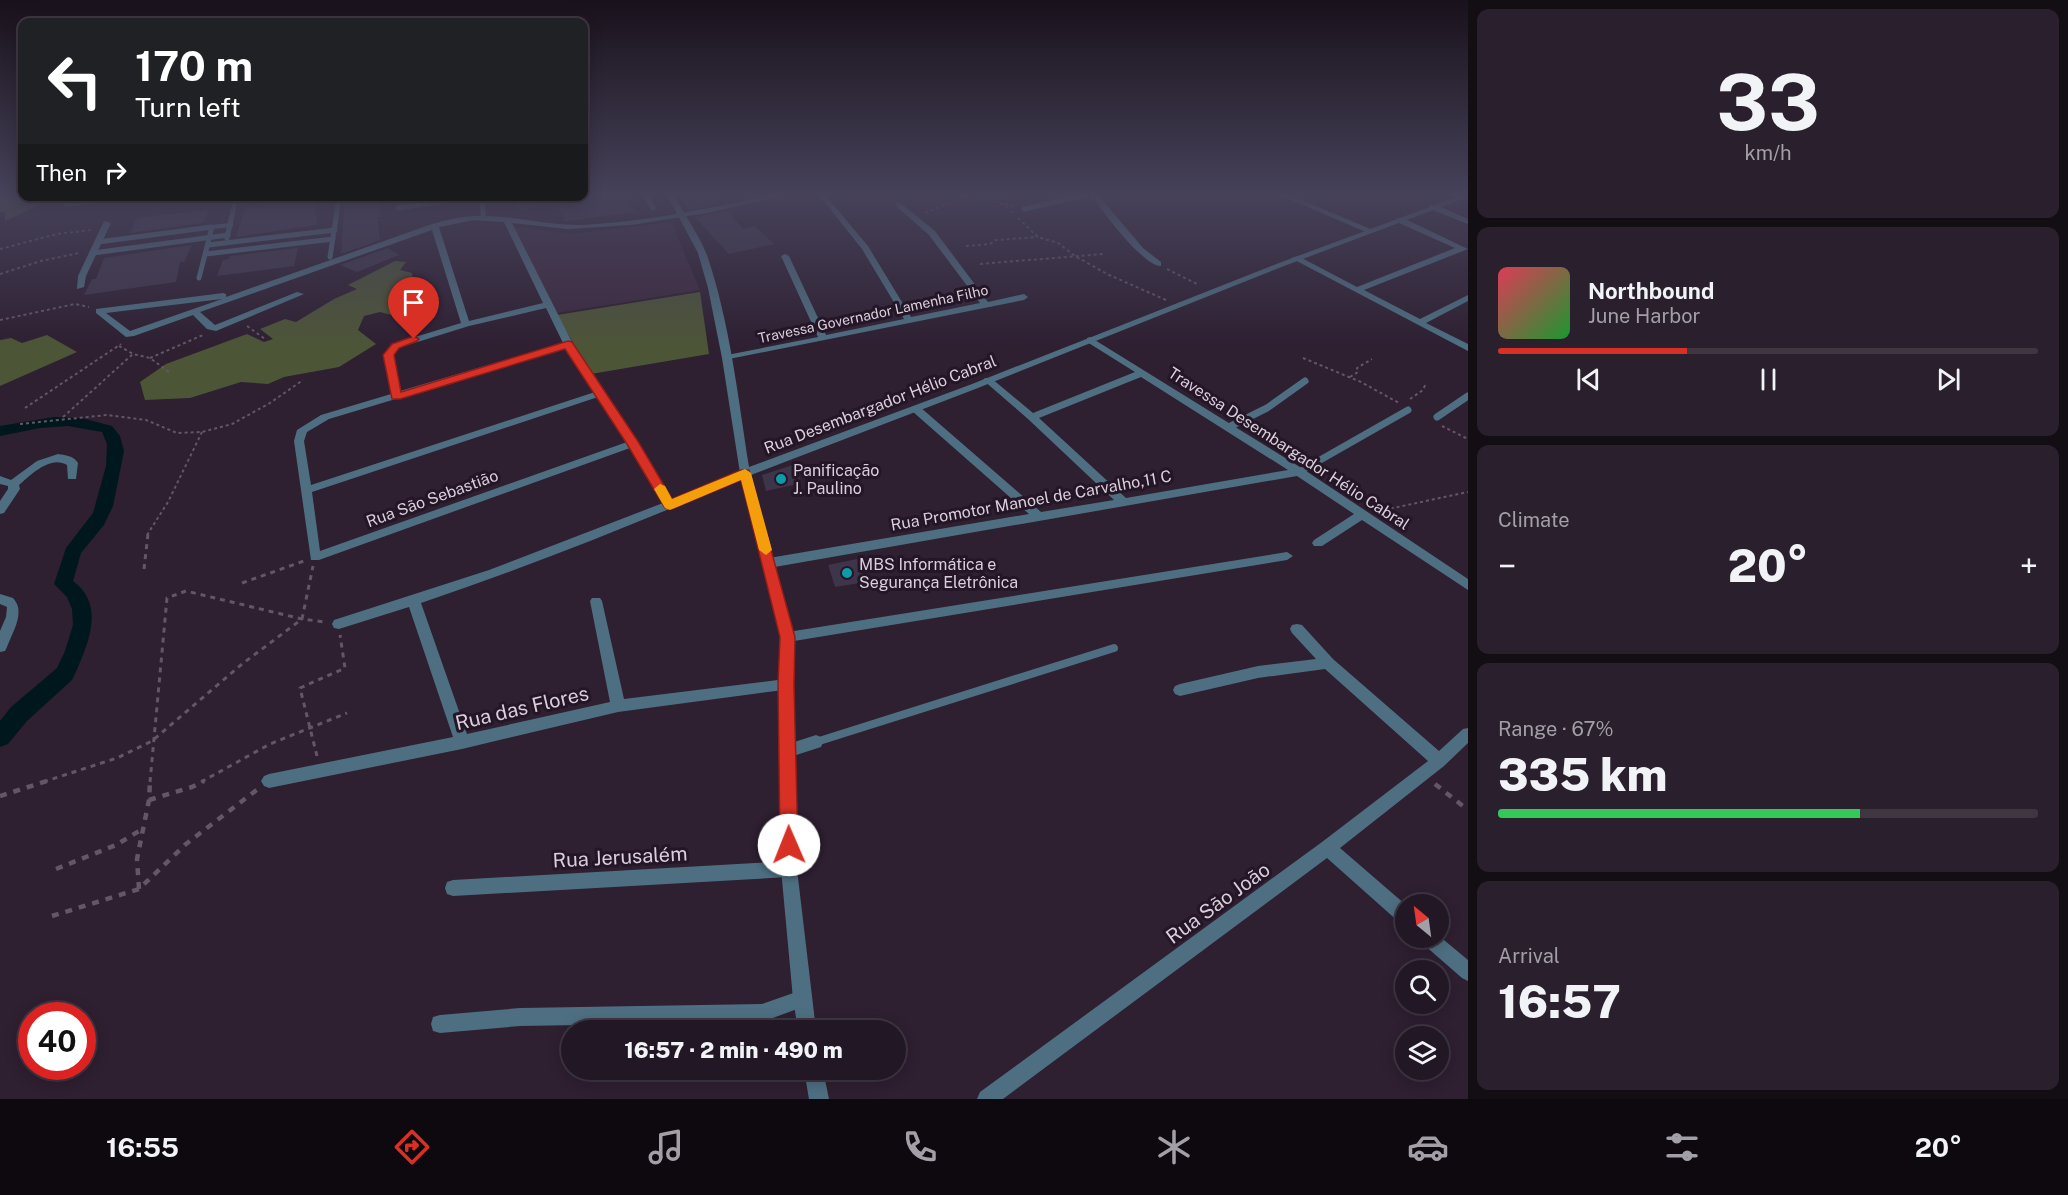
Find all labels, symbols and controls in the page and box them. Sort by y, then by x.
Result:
text: 170 m [135,41,253,90]
icon: left [36,42,114,120]
text: 33 [1716,56,1820,148]
text: Turn left [135,91,241,123]
text: km/h [1744,141,1792,165]
icon: right [99,156,132,189]
text: Then [36,160,87,186]
pin [388,277,439,339]
text: Northbound [1588,278,1714,304]
street label: Travessa Governador Lamenha Filho [756,282,990,346]
icon: arrive [397,286,430,319]
text: June Harbor [1588,304,1700,328]
street label: Rua Desembargador Hélio Cabral [761,351,999,458]
street label: Travessa Desembargador Hélio Cabral [1165,363,1413,534]
icon: previous [1572,363,1605,396]
icon: pause [1752,363,1785,396]
icon: next [1932,363,1965,396]
place label: Panificação J. Paulino [793,461,879,498]
street label: Rua São Sebastião [364,466,501,531]
street label: Rua Promotor Manoel de Carvalho,11 C [889,466,1173,535]
marker: Panificação J. Paulino [774,472,788,486]
text: Climate [1498,508,1570,532]
text: 20° [1728,539,1808,592]
text: − [1498,547,1516,585]
text: + [2020,547,2038,585]
place label: MBS Informática e Segurança Eletrônica [859,555,1018,592]
marker: MBS Informática e Segurança Eletrônica [840,566,854,580]
street label: Rua das Flores [453,681,591,735]
text: Range · 67% [1498,717,1614,741]
text: 335 km [1498,748,1667,801]
position arrow [757,813,821,877]
street label: Rua Jerusalém [552,841,688,873]
street label: Rua São João [1161,857,1275,949]
north arrow [1395,894,1449,948]
map controls [1395,894,1449,1080]
text: Arrival [1498,944,1560,968]
button: search [1395,960,1449,1014]
text: 16:57 [1498,975,1621,1028]
speed limit sign: 40 [18,1002,96,1080]
button: layers [1395,1026,1449,1080]
text: 16:57 · 2 min · 490 m [624,1037,843,1063]
icon: directions [391,1126,433,1168]
icon: music [645,1126,687,1168]
icon: phone [899,1126,941,1168]
icon: climate [1153,1126,1195,1168]
icon: car [1407,1126,1449,1168]
icon: filters [1661,1126,1703,1168]
text: 16:55 [106,1131,179,1163]
text: 20° [1915,1131,1962,1163]

